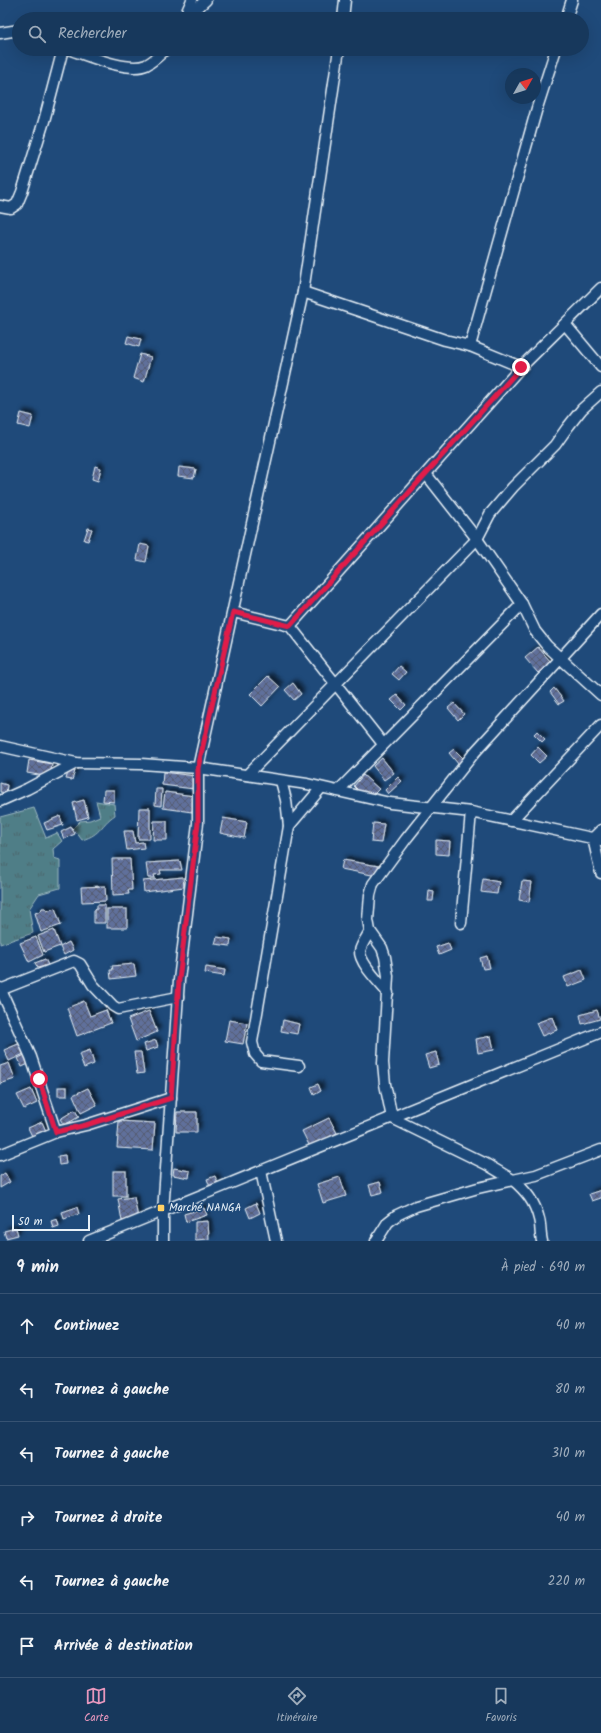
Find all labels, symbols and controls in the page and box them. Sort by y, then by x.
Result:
search box [12,12,589,56]
text: Rechercher [58,22,126,46]
icon: search [26,23,48,45]
north arrow [505,68,541,104]
route end [512,358,530,376]
route start [30,1070,48,1088]
place label: Marché NANGA [169,1199,242,1217]
marker: Marché NANGA [156,1203,166,1213]
scale bar [12,1213,90,1232]
text: 50 m [18,1213,43,1231]
text: 9 min [16,1254,59,1281]
text: À pied · 690 m [501,1257,585,1278]
text: Continuez [54,1314,119,1338]
icon: ahead [16,1315,38,1337]
text: 40 m [556,1315,585,1336]
text: Tournez à gauche [54,1378,169,1402]
icon: left [16,1379,38,1401]
text: 80 m [555,1379,585,1400]
text: Tournez à gauche [54,1442,169,1466]
icon: left [16,1443,38,1465]
text: 310 m [551,1443,585,1464]
text: Tournez à droite [54,1506,162,1530]
icon: right [16,1507,38,1529]
text: 40 m [556,1507,585,1528]
text: Tournez à gauche [54,1570,169,1594]
icon: left [16,1571,38,1593]
text: 220 m [548,1571,585,1592]
text: Arrivée à destination [54,1634,193,1658]
icon: arrive [16,1635,38,1657]
tab: Carte [84,1685,109,1727]
tab: Itinéraire [277,1685,318,1727]
tab: Favoris [486,1685,517,1727]

